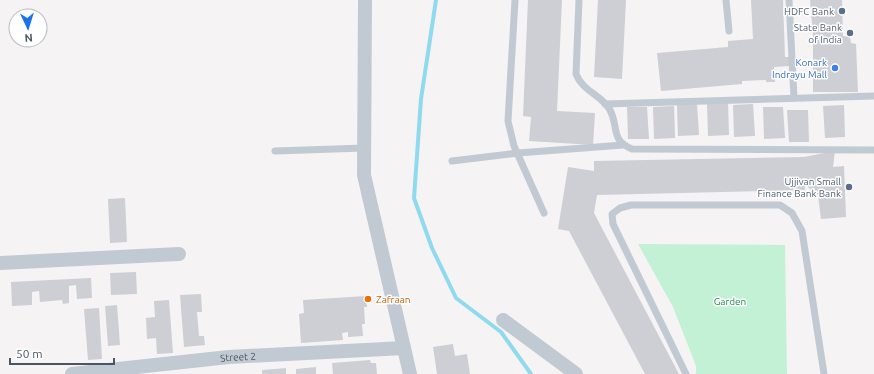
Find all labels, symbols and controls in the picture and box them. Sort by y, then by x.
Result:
place label: HDFC Bank [784,6,834,17]
marker: HDFC Bank [837,6,847,16]
north arrow [8,8,48,48]
place label: State Bank of India [794,22,842,45]
marker: State Bank of India [845,28,855,38]
text: N [24,32,33,44]
place label: Konark Indrayu Mall [772,57,827,80]
marker: Konark Indrayu Mall [830,63,840,73]
place label: Ujjivan Small Finance Bank Bank [758,176,841,199]
marker: Ujjivan Small Finance Bank Bank [844,182,854,192]
marker: Zafraan [363,294,373,304]
place label: Zafraan [376,294,410,305]
park label: Garden [714,296,746,307]
scale bar [10,340,114,366]
text: 50 m [16,347,43,360]
street label: Street 2 [220,351,256,364]

